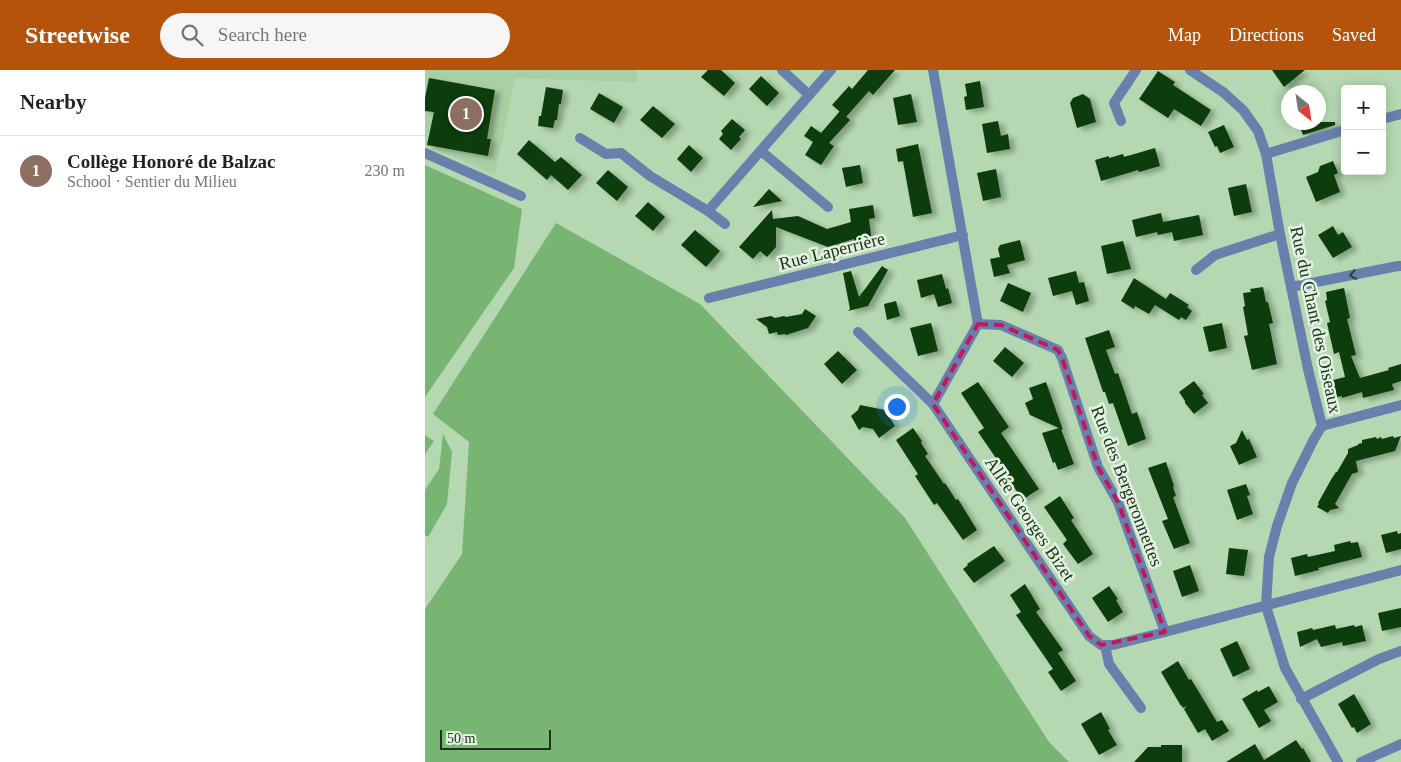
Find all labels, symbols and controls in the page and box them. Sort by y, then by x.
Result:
search box [160,13,510,58]
icon: search [178,21,206,49]
text: Streetwise [25,22,130,48]
text: Search here [218,24,307,45]
text: Map [1168,25,1201,45]
text: Directions [1229,25,1304,45]
text: Saved [1332,25,1376,45]
north arrow [1281,85,1326,130]
map controls [1341,85,1386,175]
button: + [1341,85,1386,130]
text: Nearby [20,90,87,114]
pin: 1 [450,95,482,133]
button: − [1341,130,1386,175]
text: Collège Honoré de Balzac [67,151,275,172]
text: 1 [32,162,40,179]
text: 230 m [365,162,405,179]
text: School · Sentier du Milieu [67,173,237,190]
street label: Rue du Chant des Oiseaux [1286,225,1346,415]
street label: Rue Laperrière [777,228,887,274]
one-way arrow [1349,269,1358,280]
your location [884,394,910,420]
street label: Rue des Bergeronnettes [1087,403,1167,569]
street label: Allée Georges Bizet [981,453,1079,585]
scale bar [440,727,551,750]
text: 50 m [447,731,475,746]

